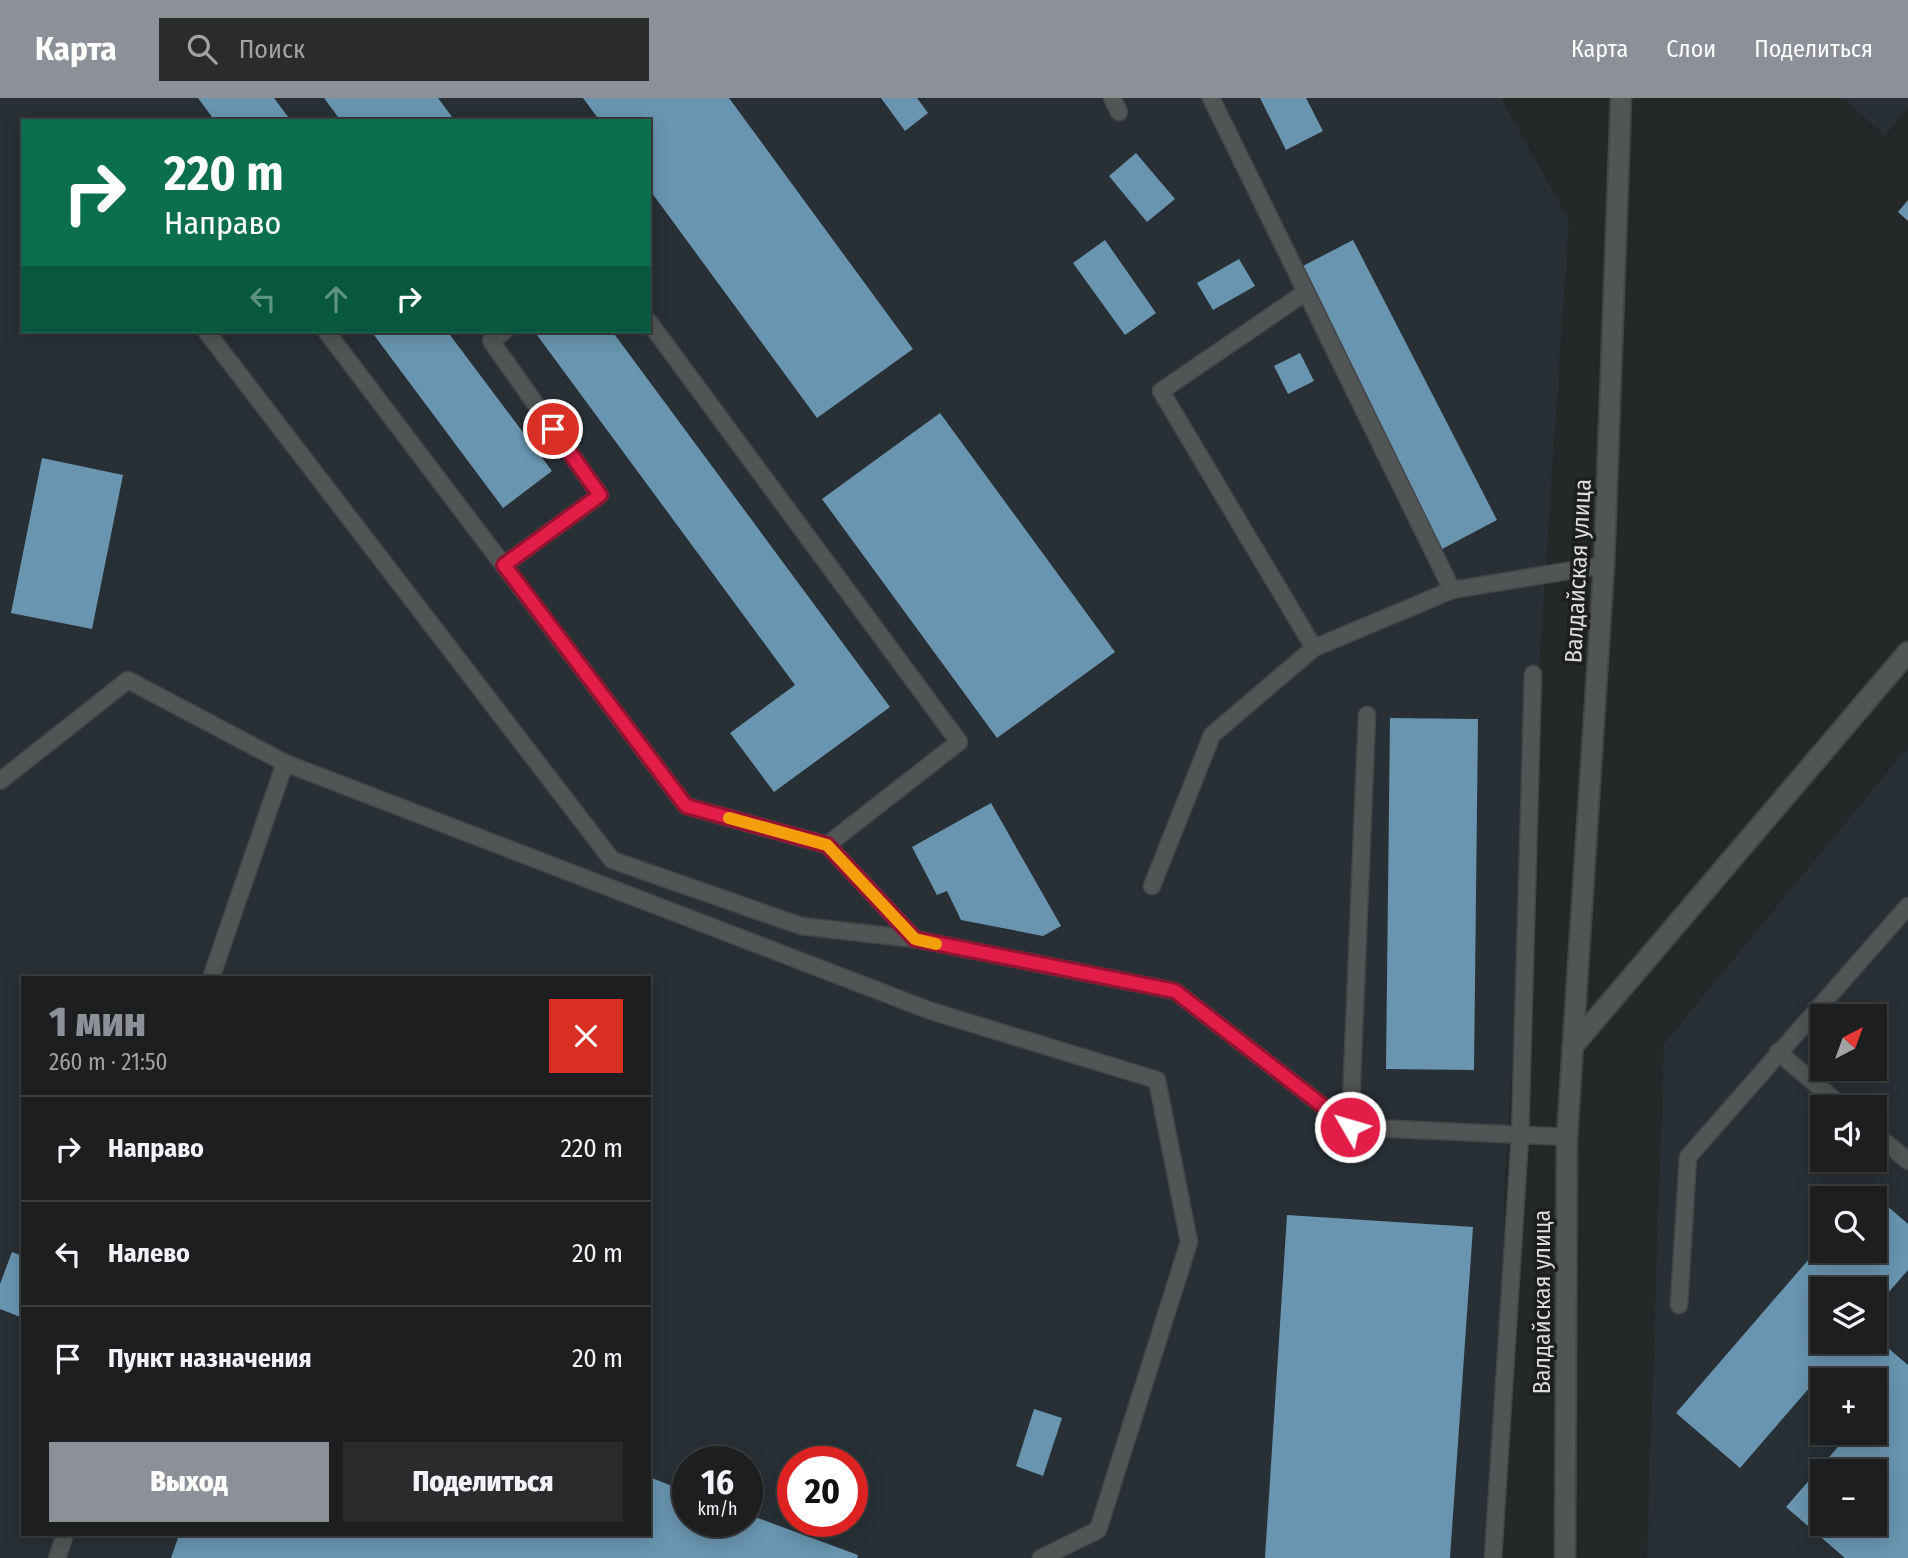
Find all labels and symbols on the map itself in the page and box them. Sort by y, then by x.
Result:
pin [523,399,583,459]
street label: Валдайская улица [1559,478,1597,664]
north arrow [1810,1004,1886,1082]
position arrow [1313,1090,1387,1164]
street label: Валдайская улица [1528,1210,1556,1394]
speed limit sign: 20 [777,1446,868,1537]

